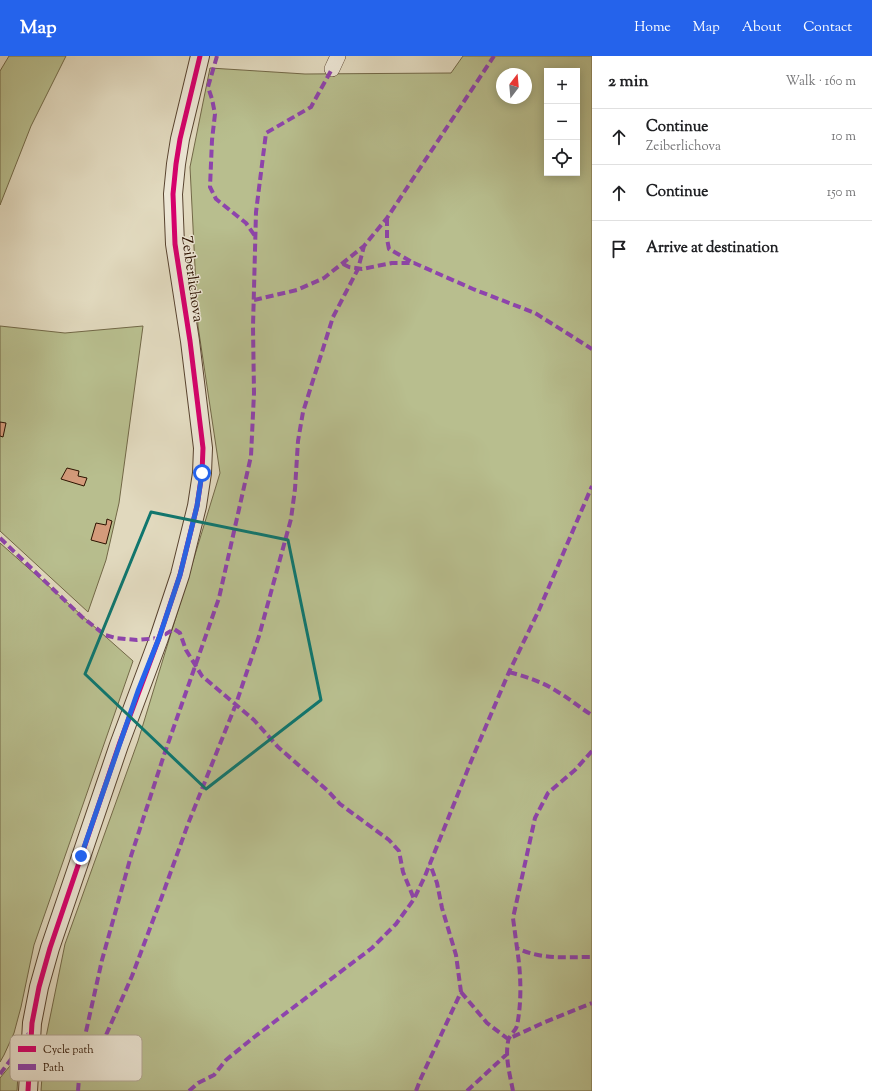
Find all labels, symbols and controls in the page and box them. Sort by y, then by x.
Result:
text: Map [20,15,57,42]
text: Home [634,18,671,38]
text: Map [693,18,720,38]
text: About [742,18,781,38]
text: Contact [803,18,852,38]
north arrow [496,68,532,104]
map controls [544,68,580,176]
button: + [544,68,580,104]
text: 2 min [608,70,649,94]
text: Walk · 160 m [785,73,856,91]
button: − [544,104,580,140]
text: Continue [646,117,708,138]
icon: ahead [608,126,630,148]
text: 10 m [831,128,856,146]
text: Zeiberlichova [646,138,721,156]
button: locate [544,140,580,176]
icon: ahead [608,182,630,204]
text: Continue [646,182,708,203]
text: 150 m [827,184,856,202]
street label: Zeiberlichova [175,235,208,324]
icon: arrive [608,238,630,260]
text: Arrive at destination [646,238,779,259]
route start [193,464,211,482]
route end [72,847,90,865]
legend [10,1035,142,1081]
text: Cycle path [43,1042,94,1058]
text: Path [43,1060,65,1076]

